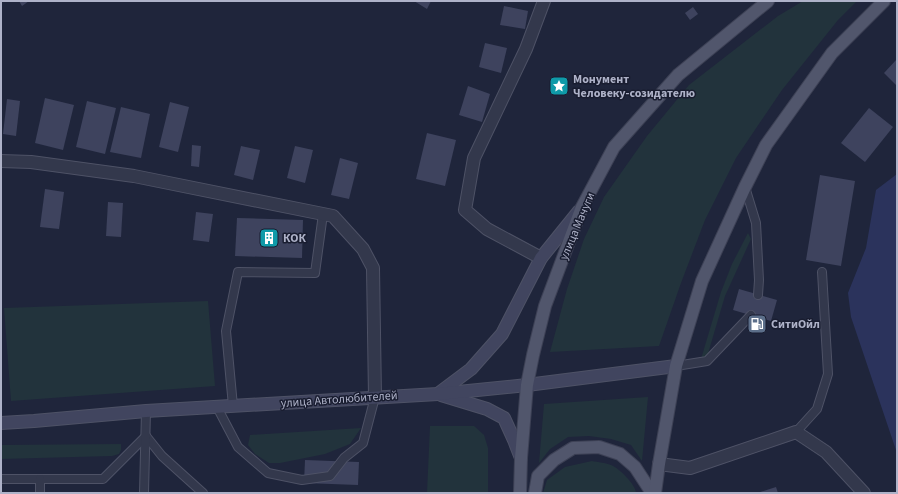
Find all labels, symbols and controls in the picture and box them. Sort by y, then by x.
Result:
place label: Монумент Человеку-созидателю [573,71,695,102]
place icon: Монумент Человеку-созидателю [548,75,570,97]
street label: улица Мачуги [556,190,599,263]
building icon: КОК [258,227,280,249]
place label: КОК [283,230,306,247]
fuel station icon: СитиОйл [746,313,768,335]
place label: СитиОйл [771,316,820,333]
street label: улица Автолюбителей [280,387,398,412]

